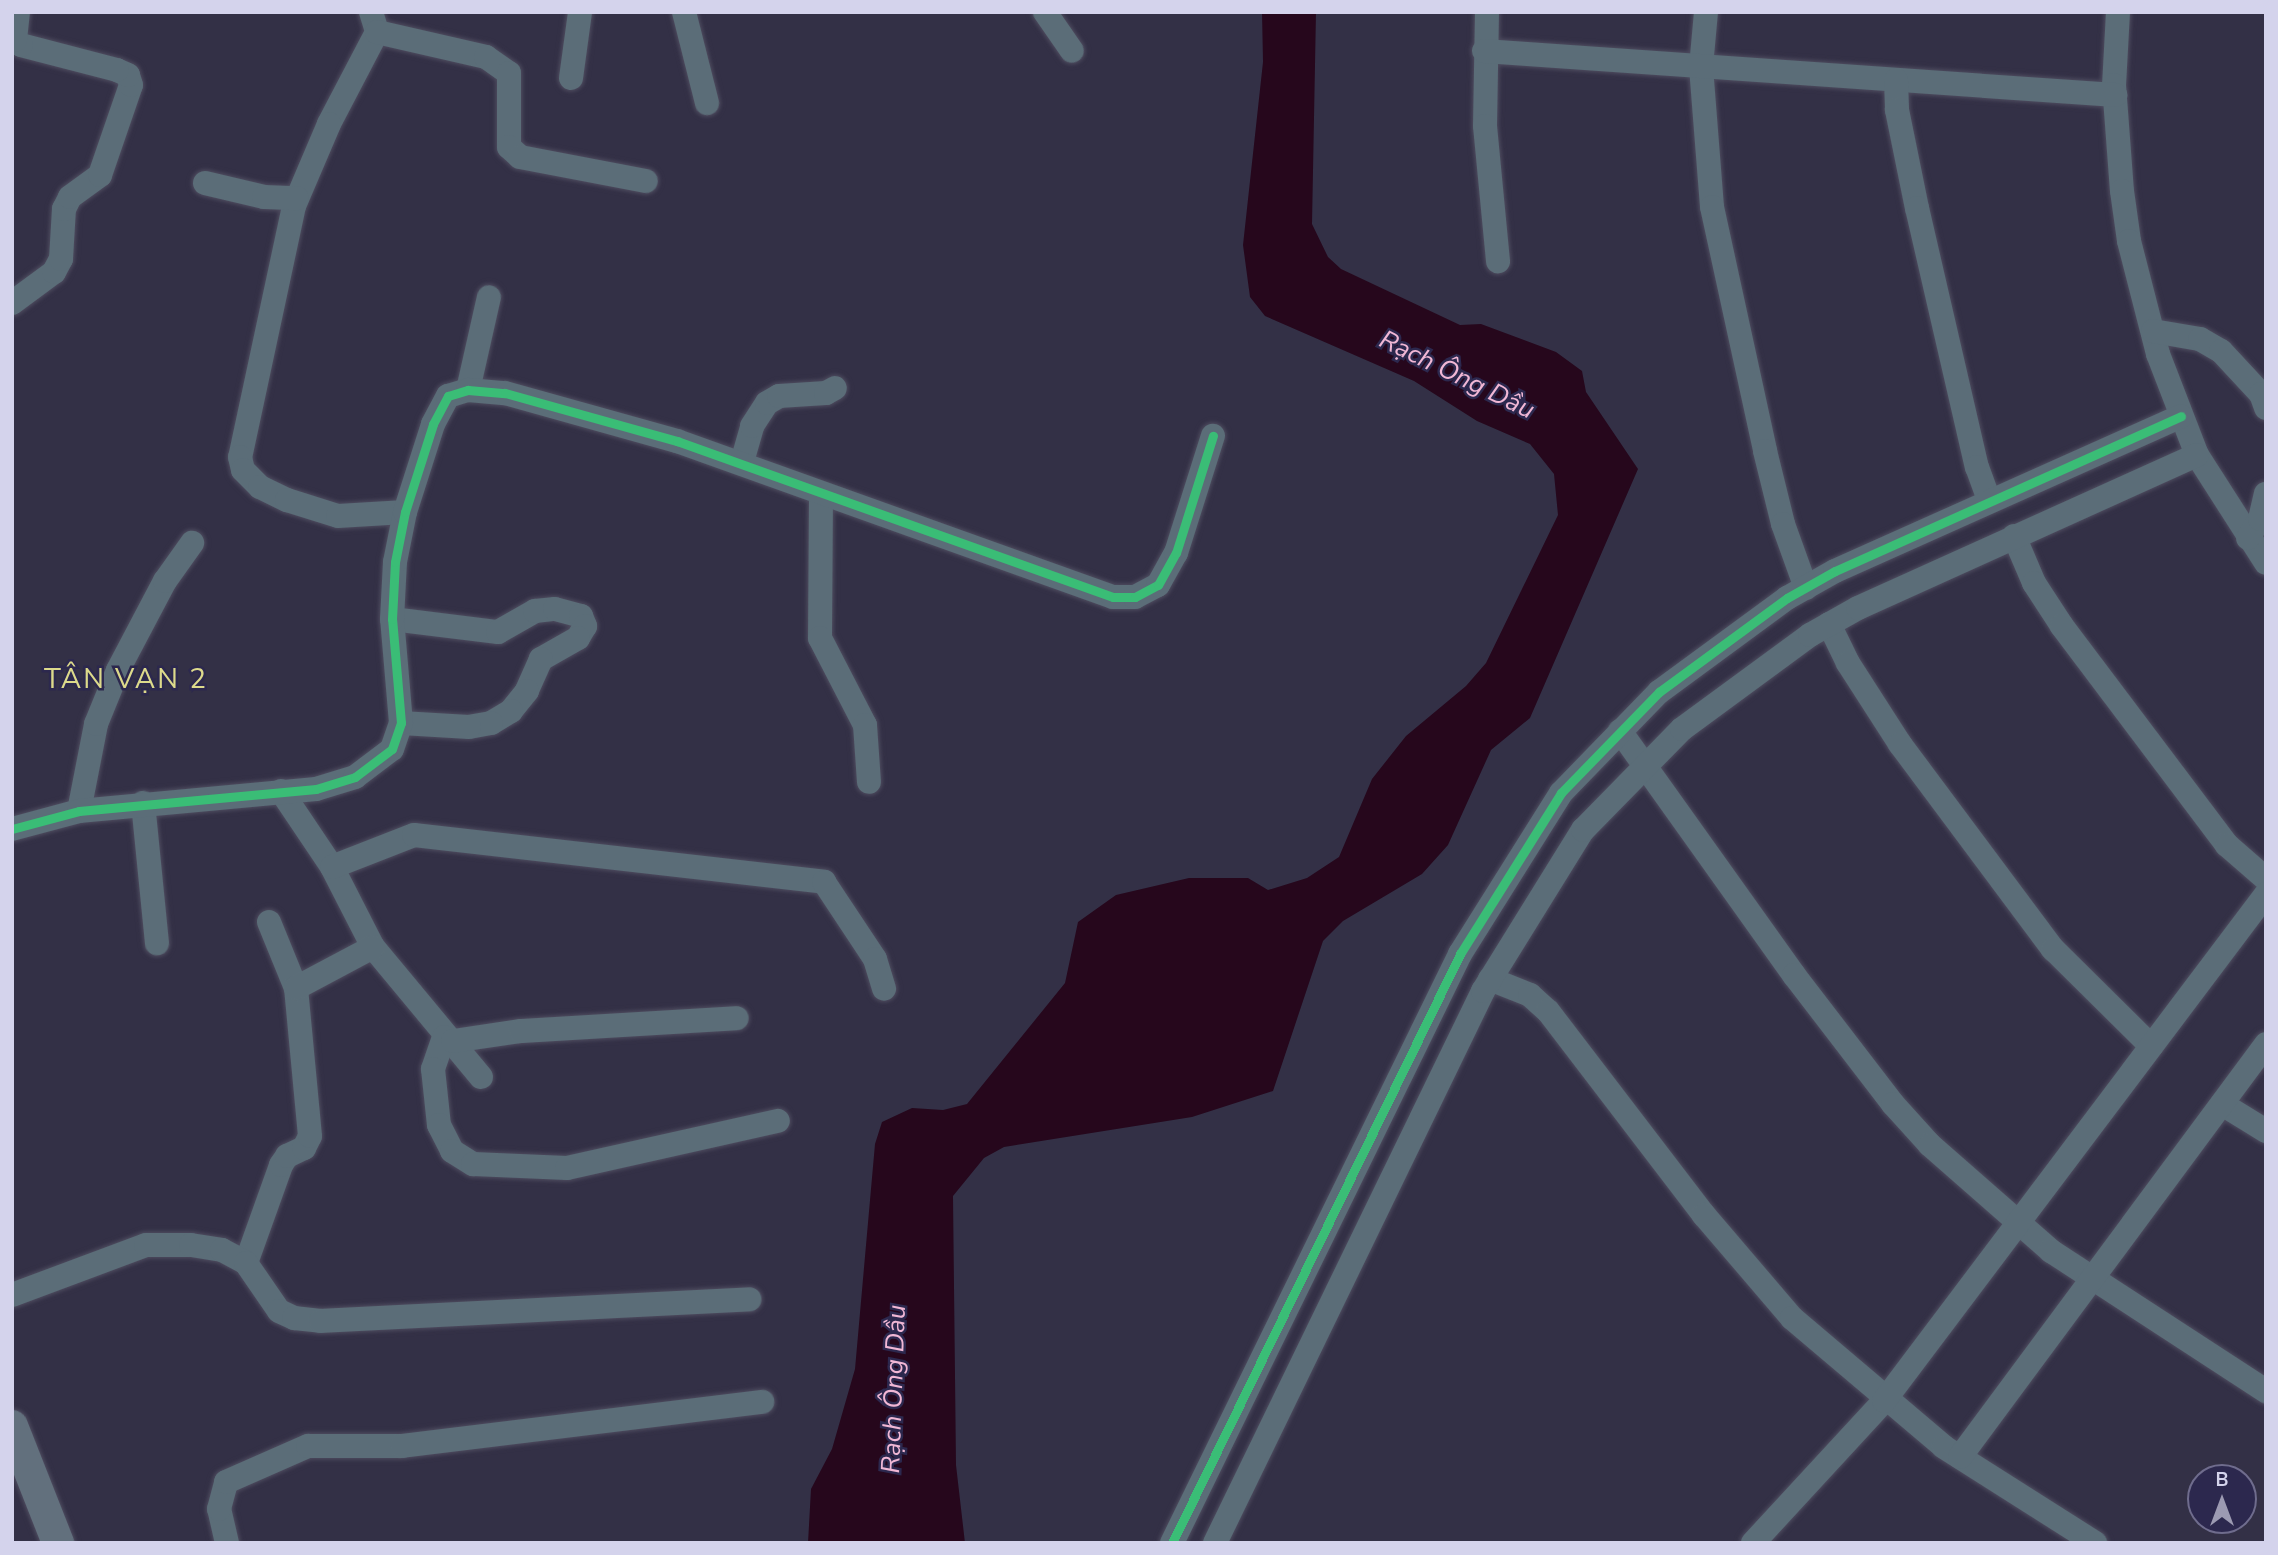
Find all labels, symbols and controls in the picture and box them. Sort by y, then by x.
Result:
water label: Rạch Ông Dầu [1374,324,1540,426]
district label: TÂN VẠN 2 [45,662,207,696]
water label: Rạch Ông Dầu [875,1304,913,1474]
north arrow [2187,1464,2257,1534]
text: B [2215,1467,2229,1493]

